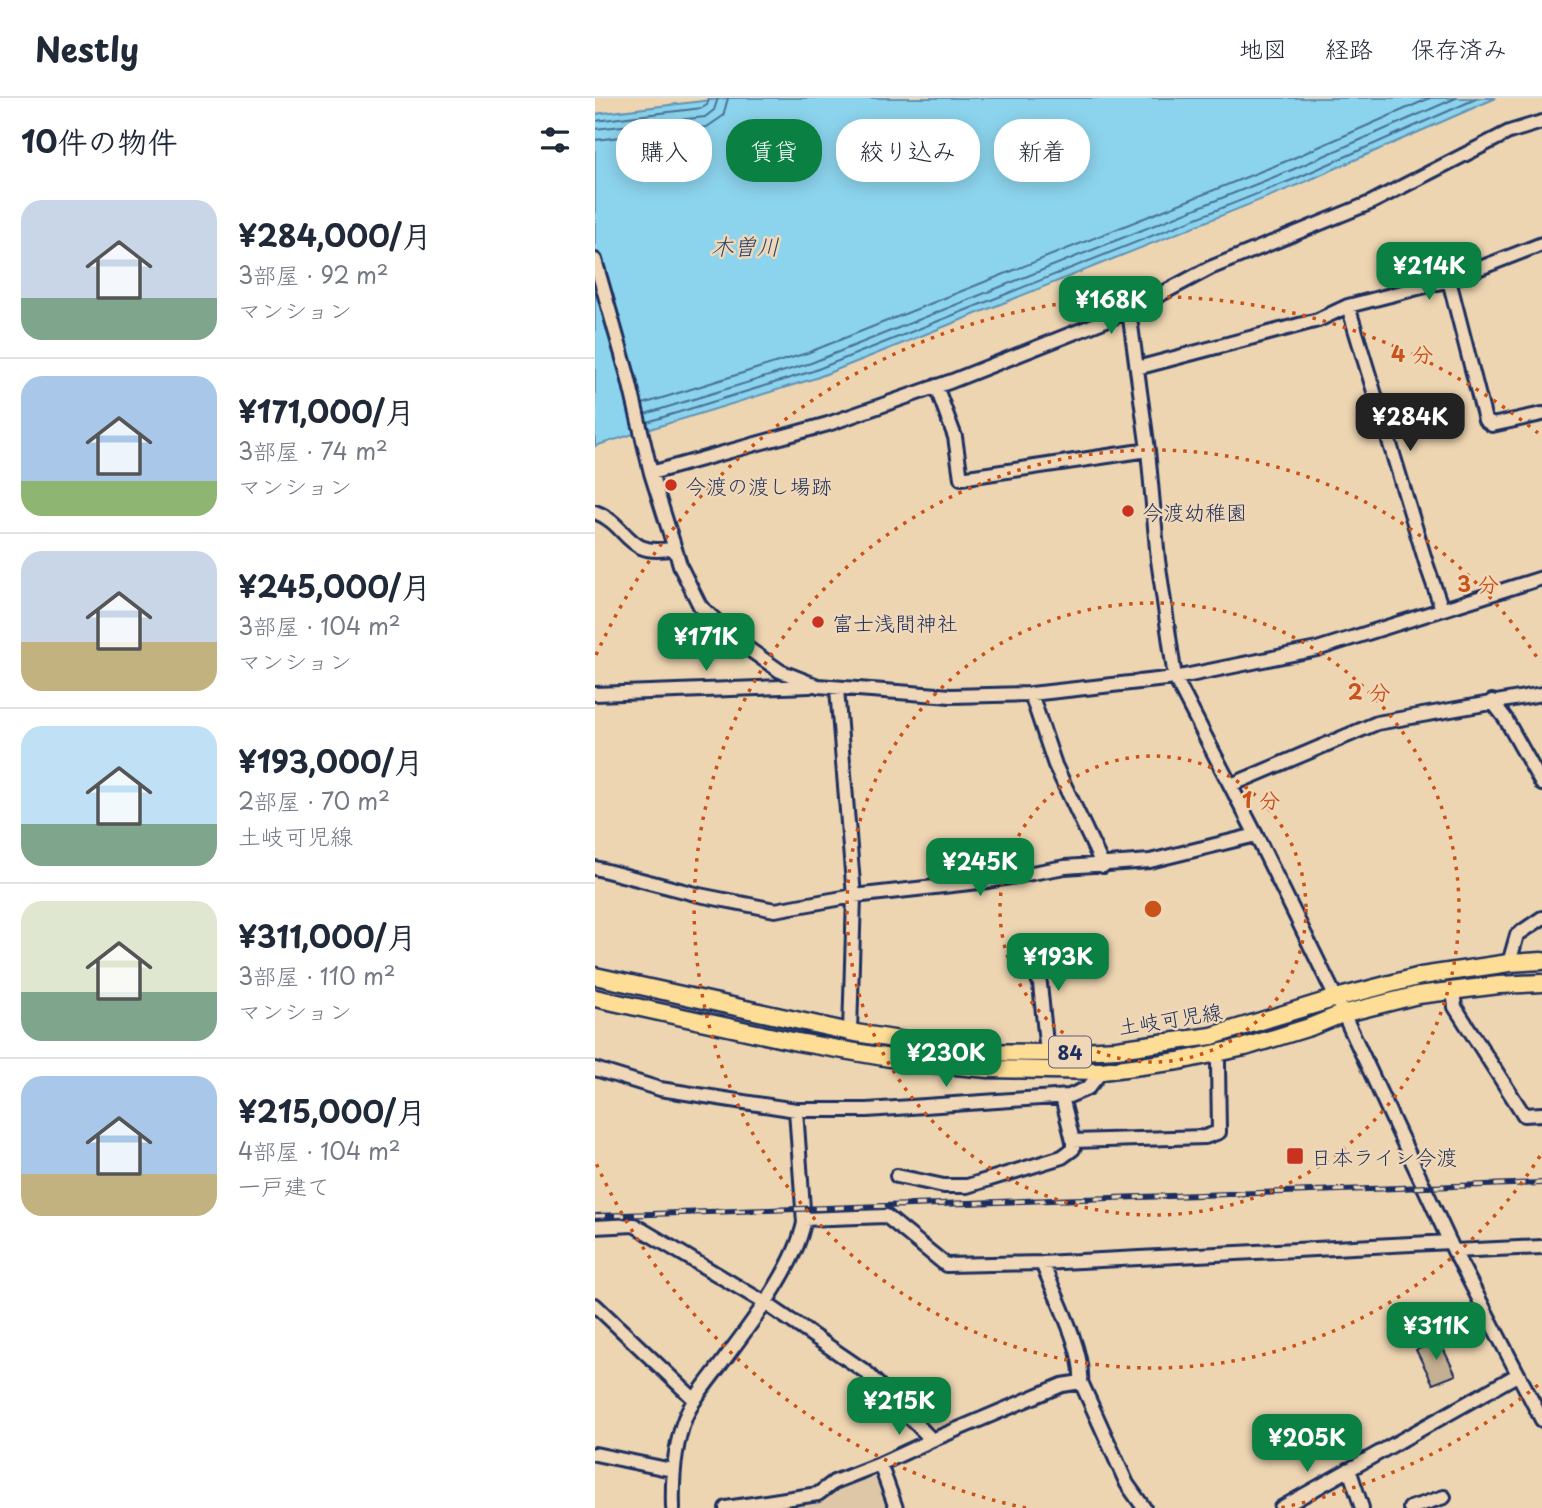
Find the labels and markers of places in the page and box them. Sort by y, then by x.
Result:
pin: ¥214K [1380,242,1478,302]
pin: ¥168K [1062,276,1160,336]
pin: ¥284K [1361,394,1459,453]
place label: 今渡の渡し場跡 [685,469,832,501]
marker: 今渡の渡し場跡 [663,477,679,493]
place label: 今渡幼稚園 [1142,495,1247,527]
marker: 今渡幼稚園 [1120,503,1136,519]
place label: 富士浅間神社 [832,606,958,638]
pin: ¥171K [657,614,755,673]
marker: 富士浅間神社 [810,614,826,630]
pin: ¥245K [931,838,1029,898]
centre of rings [1141,897,1165,921]
pin: ¥193K [1009,934,1107,993]
pin: ¥230K [897,1030,995,1089]
place label: 日本ライン今渡 [1311,1140,1457,1172]
marker: 日本ライン今渡 [1285,1146,1305,1166]
pin: ¥311K [1387,1302,1485,1362]
pin: ¥215K [850,1378,948,1437]
pin: ¥205K [1258,1414,1356,1474]

